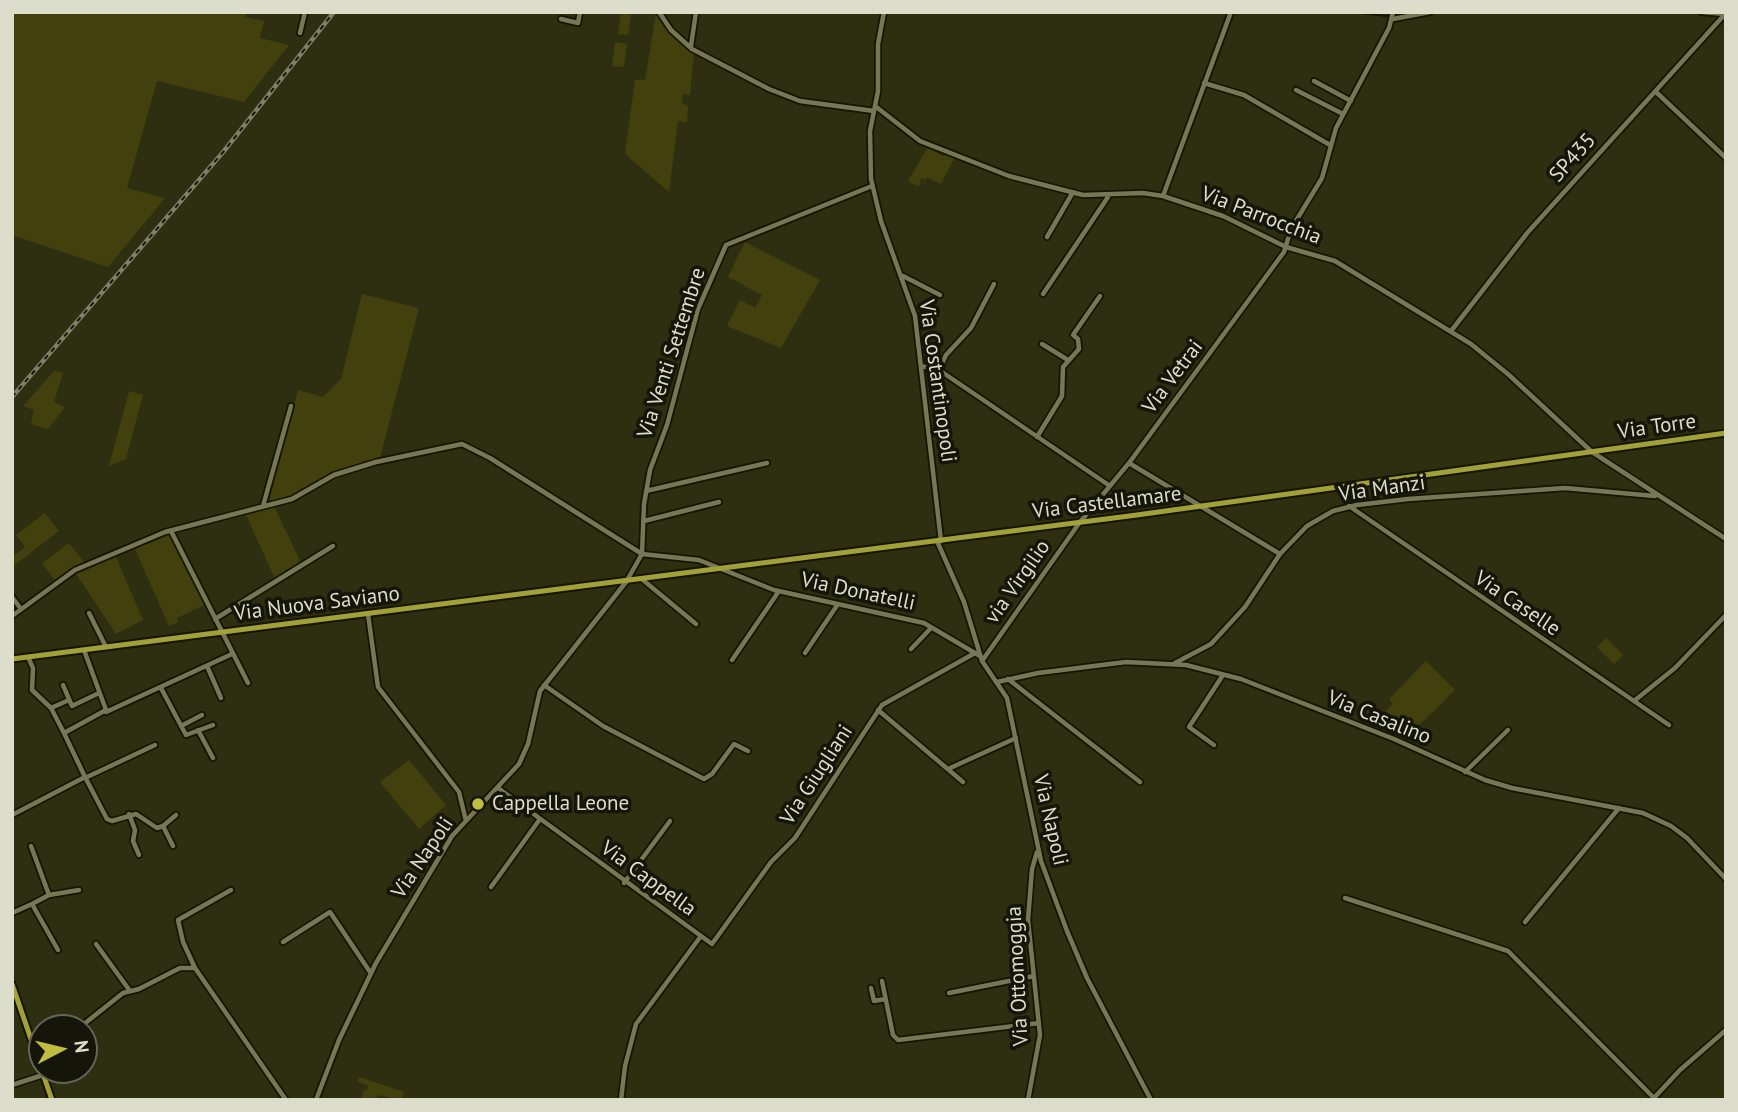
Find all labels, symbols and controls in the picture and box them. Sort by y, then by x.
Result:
street label: SP435 [1544,128,1602,188]
street label: Via Parrocchia [1197,182,1325,250]
street label: Via Venti Settembre [633,265,711,441]
street label: Via Costantinopoli [913,298,961,464]
street label: Via Vetrai [1137,335,1209,419]
street label: Via Torre [1616,409,1698,445]
street label: Via Manzi [1337,470,1427,508]
street label: Via Castellamare [1031,481,1183,525]
street label: via Virgilio [980,535,1056,629]
street label: Via Caselle [1469,566,1565,642]
street label: Via Donatelli [799,568,917,616]
street label: Via Nuova Saviano [233,581,401,627]
street label: Via Casalino [1324,686,1434,750]
street label: Via Giugliani [775,720,859,830]
street label: Via Napoli [1027,772,1073,868]
place label: Cappella Leone [492,791,629,817]
marker: Cappella Leone [470,796,486,812]
street label: Via Napoli [387,813,459,903]
street label: Via Cappella [595,836,701,922]
street label: Via Ottomoggia [1002,905,1034,1047]
north arrow [28,1014,98,1084]
text: N [69,1039,95,1054]

